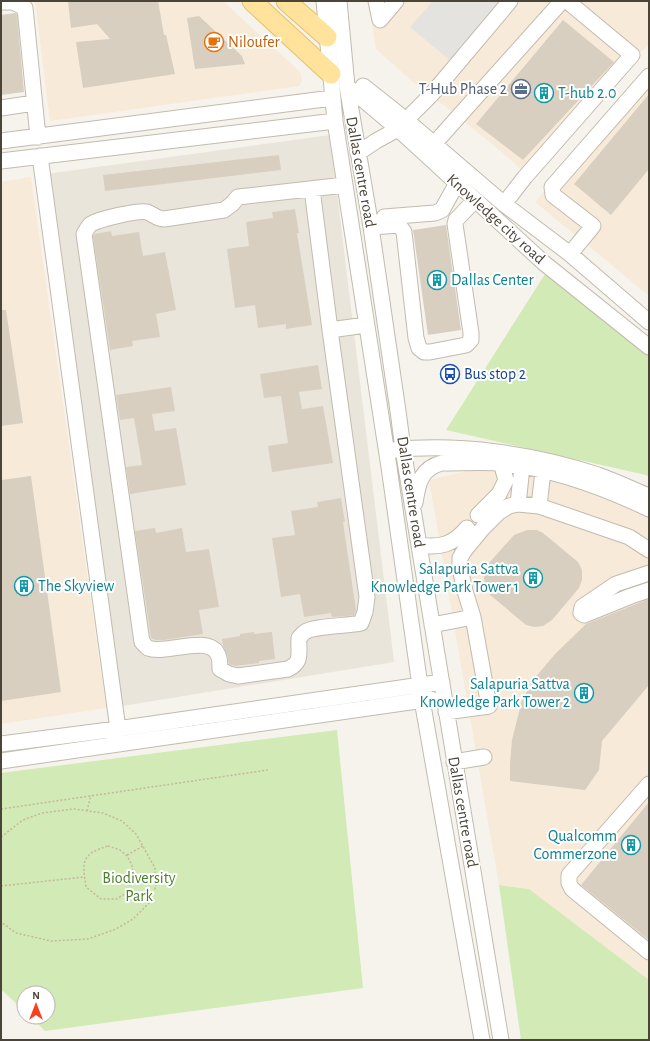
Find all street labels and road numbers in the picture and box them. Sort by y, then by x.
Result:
street label: Dallas centre road [343,115,379,229]
street label: Knowledge city road [443,171,548,268]
street label: Dallas centre road [394,435,428,549]
street label: Dallas centre road [445,755,481,869]

